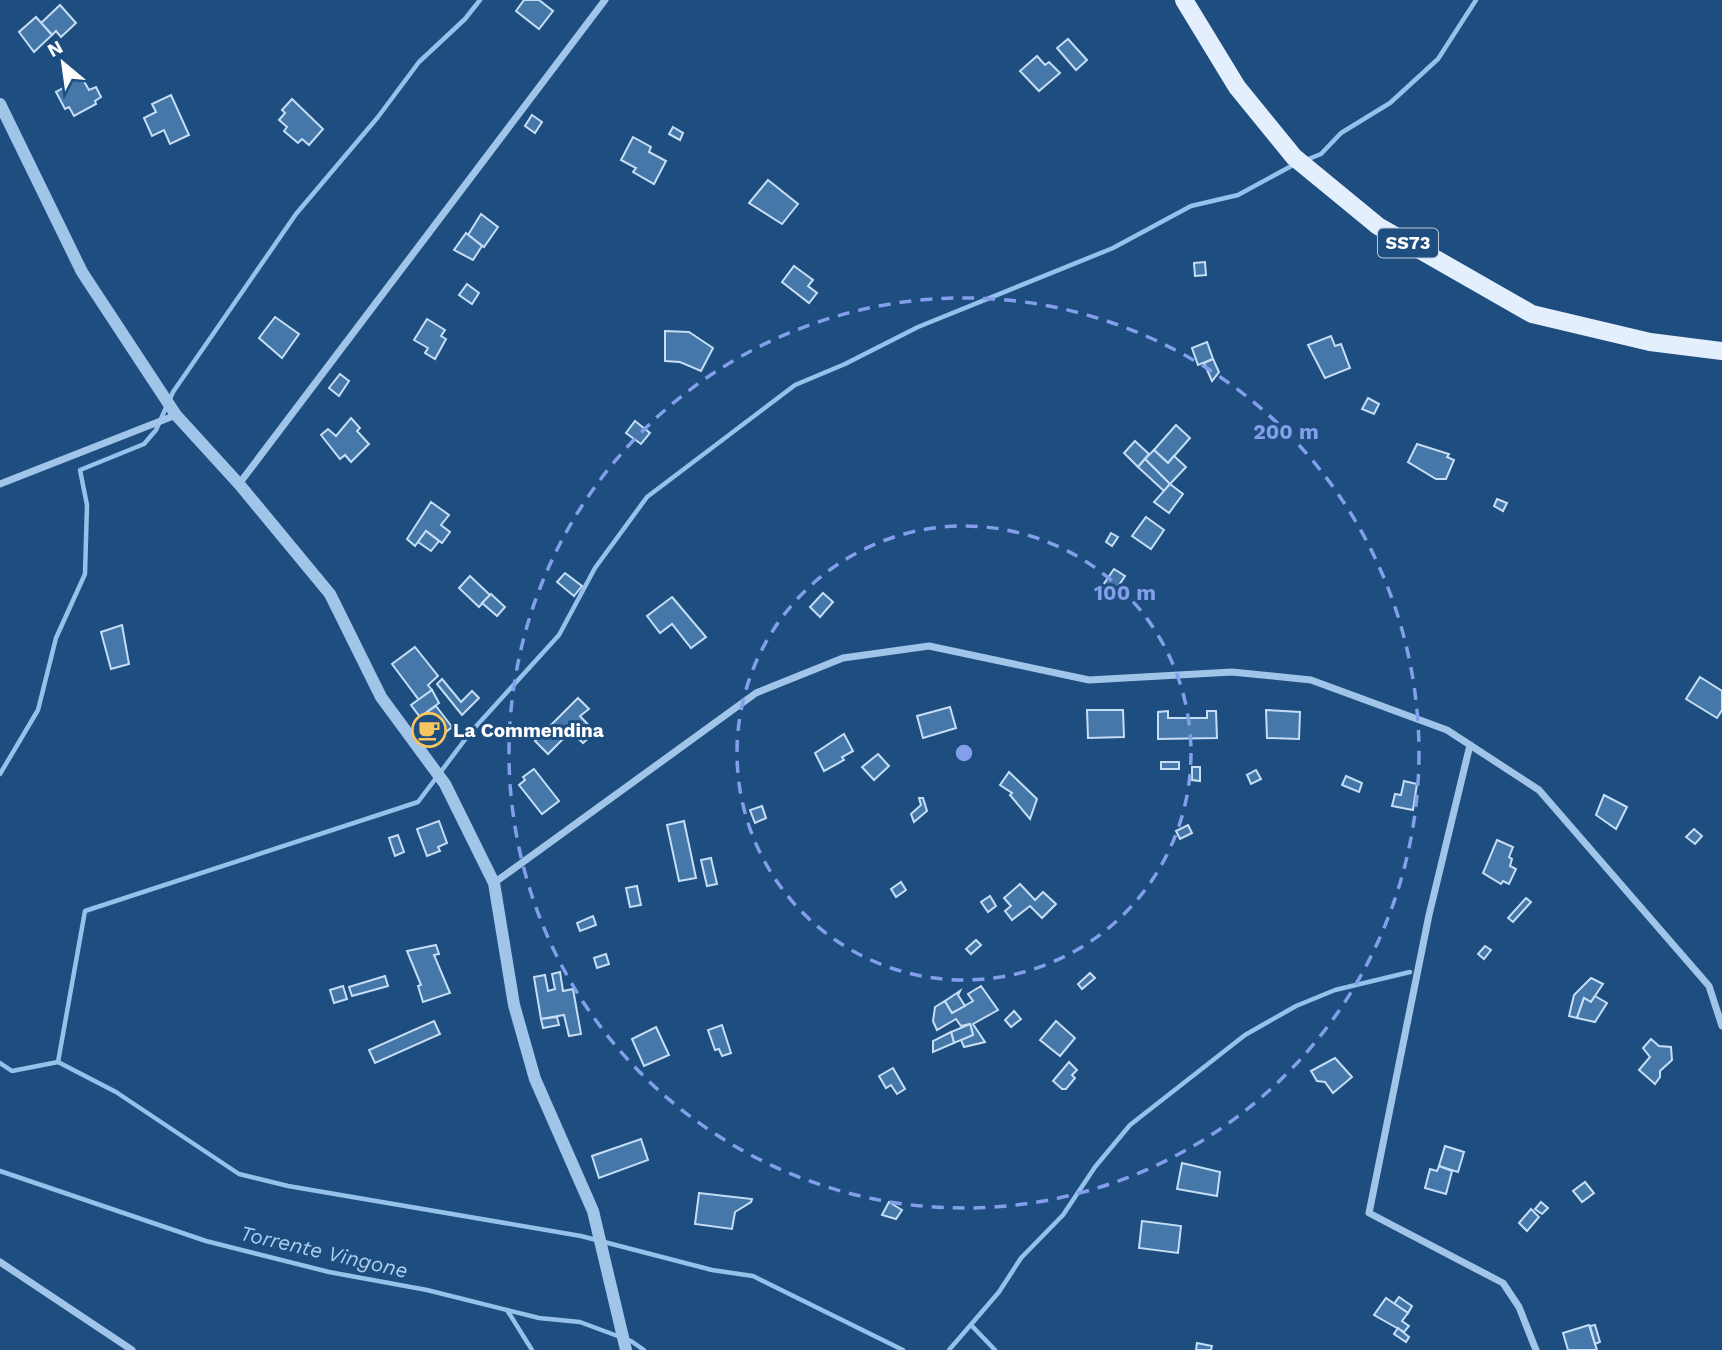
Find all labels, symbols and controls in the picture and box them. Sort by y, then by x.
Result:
north arrow [28,28,98,98]
text: N [43,35,67,62]
road number: SS73 [1378,229,1438,258]
text: 200 m [1253,419,1319,444]
text: 100 m [1094,580,1156,605]
cafe icon: La Commendina [410,711,448,749]
place label: La Commendina [453,719,604,742]
centre of rings [952,741,976,765]
water label: Torrente Vingone [238,1220,410,1283]

